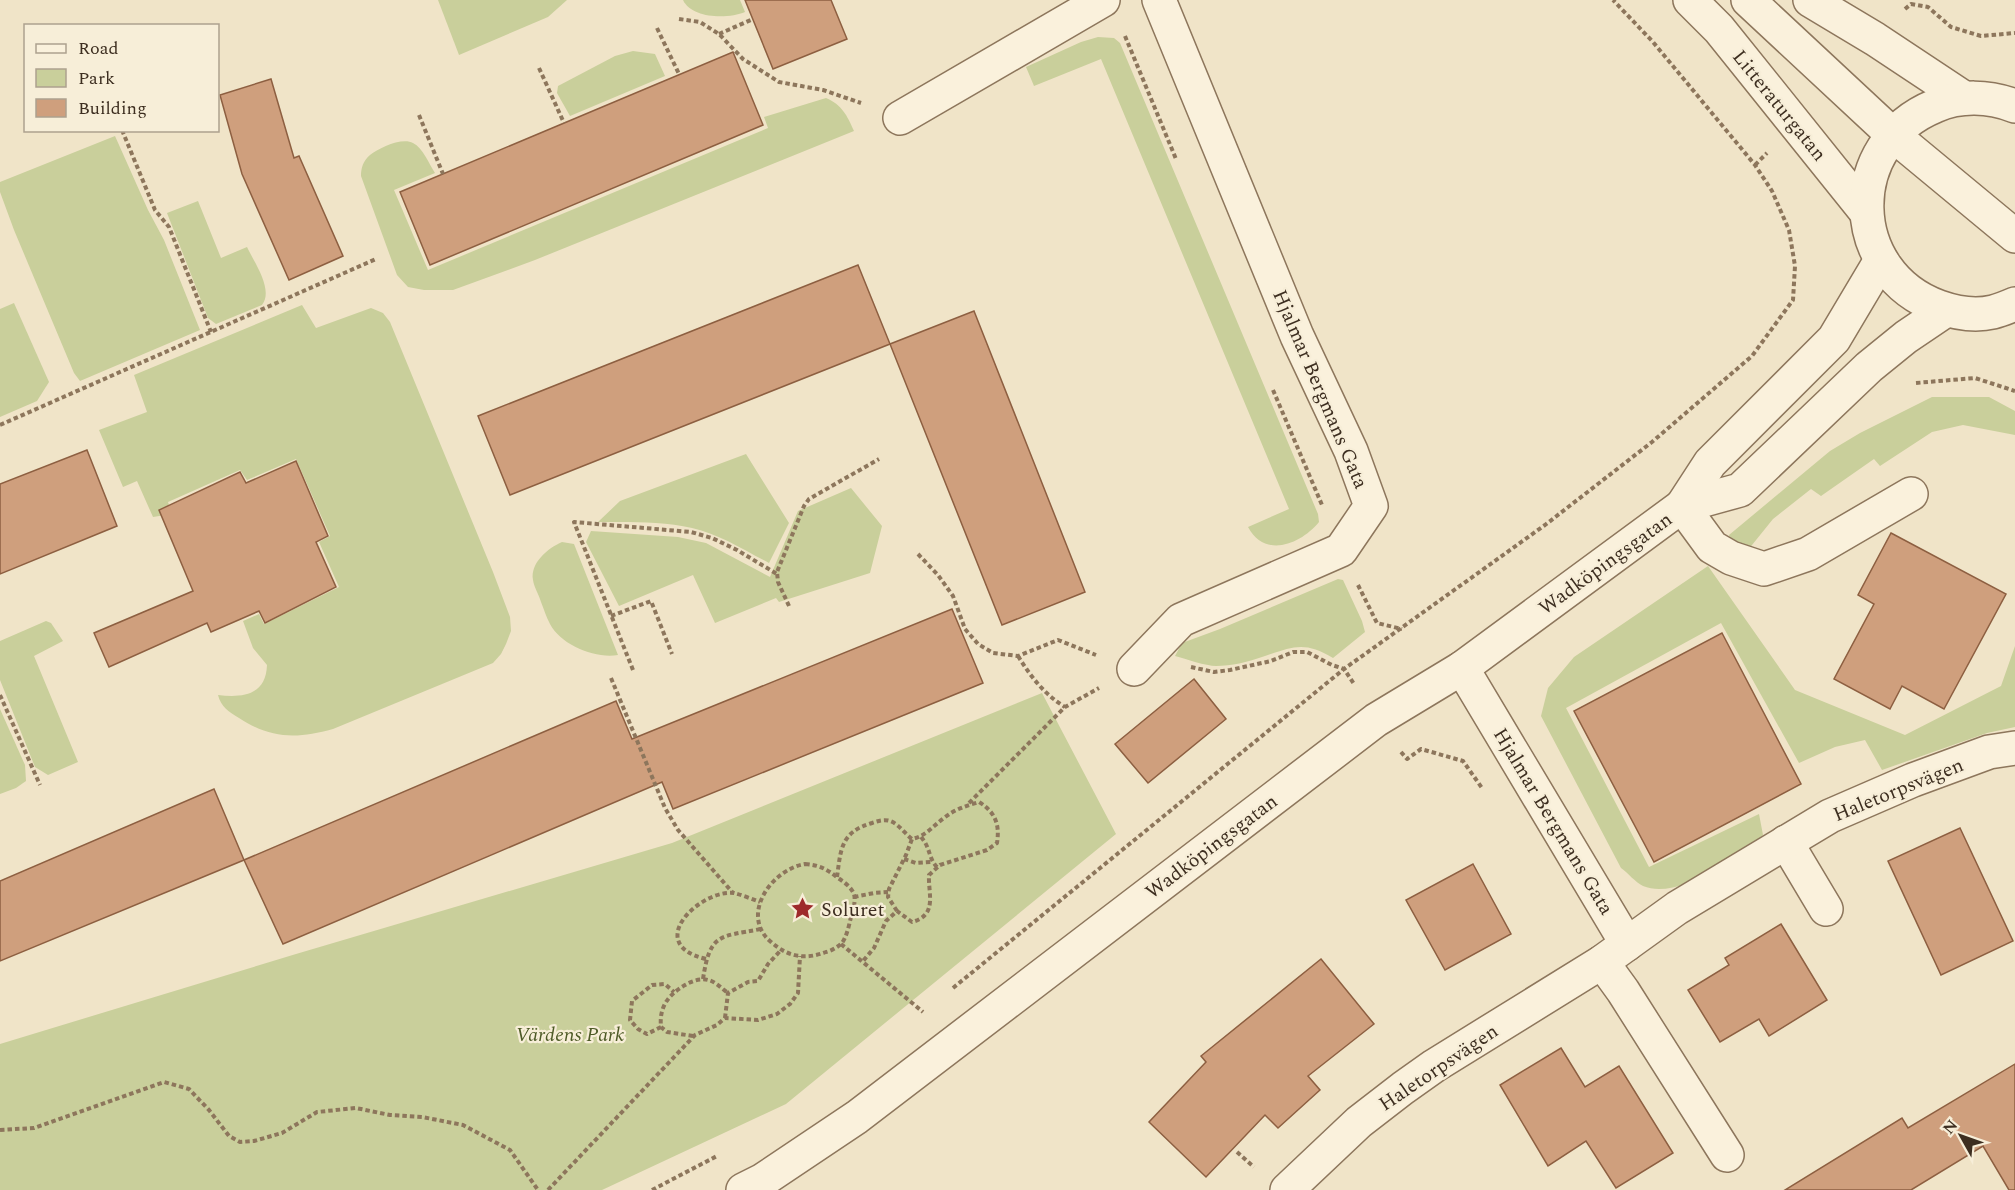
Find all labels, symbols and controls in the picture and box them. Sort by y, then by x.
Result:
legend [24,24,219,132]
text: Road [78,35,119,62]
street label: Litteraturgatan [1725,43,1834,168]
text: Park [78,65,115,92]
text: Building [78,95,147,122]
street label: Hjalmar Bergmans Gata [1265,285,1376,494]
street label: Wadköpingsgatan [1532,505,1679,623]
street label: Hjalmar Bergmans Gata [1485,722,1621,921]
street label: Haletorpsvägen [1829,750,1968,830]
street label: Wadköpingsgatan [1139,787,1284,907]
place label: Soluret [821,895,885,925]
place icon: Soluret [790,896,816,922]
street label: Haletorpsvägen [1373,1017,1504,1119]
park label: Värdens Park [516,1020,625,1050]
north arrow [1931,1106,1991,1166]
text: N [1937,1114,1964,1140]

